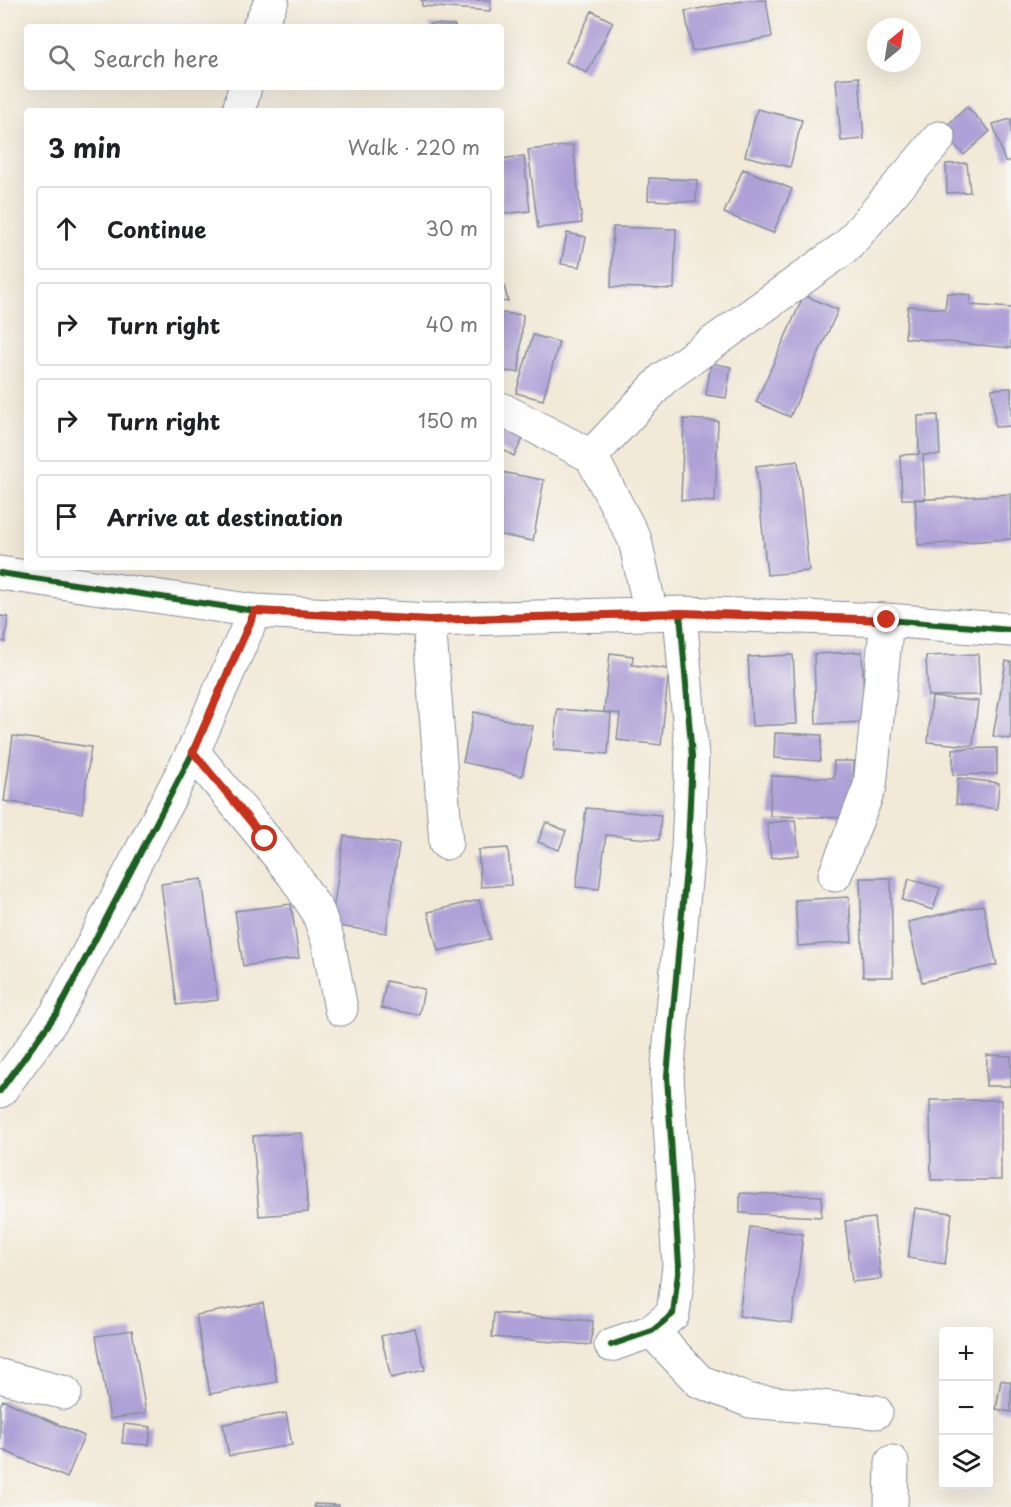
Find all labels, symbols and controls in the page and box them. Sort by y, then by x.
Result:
north arrow [867,18,921,72]
search box [24,24,504,90]
icon: search [45,41,78,74]
text: Search here [93,41,219,74]
text: 3 min [48,128,121,167]
text: Walk · 220 m [348,132,480,162]
icon: ahead [50,212,83,245]
text: Continue [107,212,206,245]
text: 30 m [425,213,478,243]
icon: right [50,308,83,341]
text: Turn right [107,308,220,341]
text: 40 m [426,309,478,339]
icon: right [50,404,83,437]
text: Turn right [107,404,220,437]
text: 150 m [418,405,478,435]
icon: arrive [50,500,83,533]
text: Arrive at destination [107,500,343,533]
route end [873,606,899,632]
route start [251,825,277,851]
map controls [939,1327,993,1489]
button: + [939,1327,993,1381]
button: − [939,1381,993,1435]
button: layers [939,1435,993,1489]

